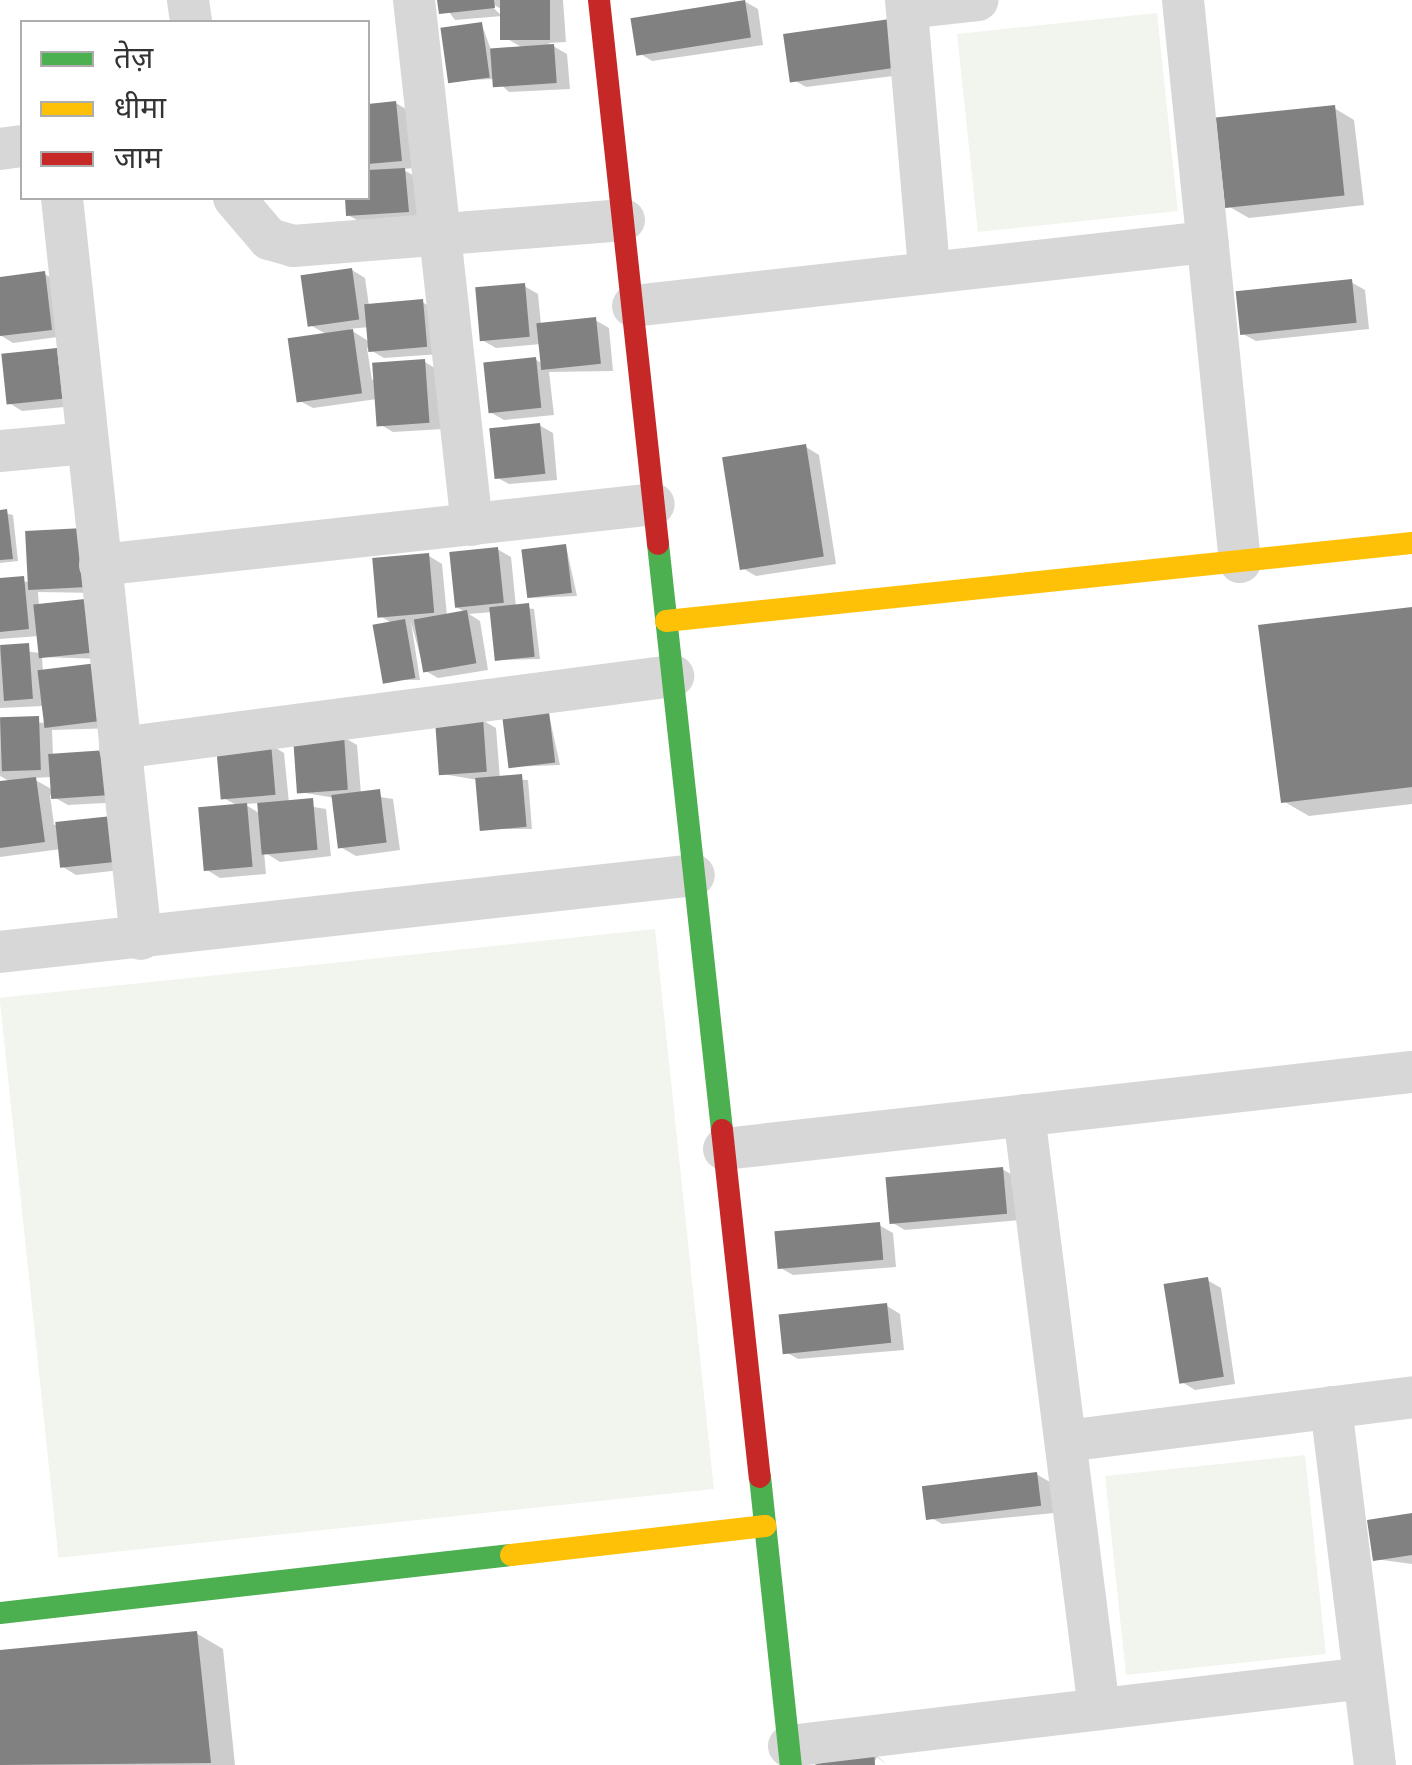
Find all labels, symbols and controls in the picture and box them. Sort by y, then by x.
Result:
legend [20,20,370,200]
text: तेज़ [114,38,153,76]
text: धीमा [114,88,166,126]
text: जाम [114,138,162,176]

